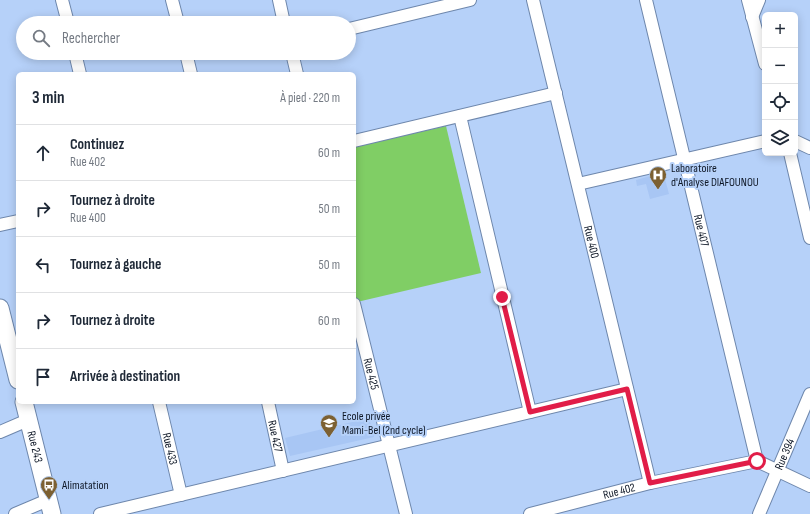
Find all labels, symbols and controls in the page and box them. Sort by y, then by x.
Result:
map controls [762,12,798,156]
button: + [762,12,798,48]
search box [16,16,356,60]
icon: search [30,27,52,49]
text: Rechercher [62,29,120,48]
button: − [762,48,798,84]
button: locate [762,84,798,120]
text: 3 min [32,88,65,108]
text: À pied · 220 m [280,90,340,106]
button: layers [762,120,798,156]
text: Continuez [70,135,124,154]
icon: ahead [32,142,54,164]
text: 60 m [318,145,340,161]
text: Rue 402 [70,154,105,170]
place label: Laboratoire d'Analyse DIAFOUNOU [671,161,759,190]
hospital icon: Laboratoire d'Analyse DIAFOUNOU [648,165,668,190]
text: Tournez à droite [70,191,155,210]
icon: right [32,198,54,220]
text: 50 m [319,201,340,217]
text: Rue 400 [70,210,106,226]
street label: Rue 407 [690,213,712,248]
street label: Rue 400 [580,224,602,260]
icon: left [32,254,54,276]
text: Tournez à gauche [70,255,161,274]
text: 50 m [319,257,340,273]
route end [493,288,511,306]
icon: right [32,310,54,332]
text: Tournez à droite [70,311,155,330]
text: 60 m [318,313,340,329]
street label: Rue 425 [360,357,382,392]
icon: arrive [32,366,54,388]
text: Arrivée à destination [70,367,180,386]
place label: Ecole privée Mami-Bel (2nd cycle) [342,409,426,438]
school or university icon: Ecole privée Mami-Bel (2nd cycle) [319,413,339,438]
street label: Rue 427 [264,419,286,454]
street label: Rue 243 [23,429,46,464]
street label: Rue 433 [159,431,181,466]
street label: Rue 394 [772,436,798,472]
route start [748,452,766,470]
bus stop icon: Alimatation [39,475,59,500]
place label: Alimatation [61,478,109,493]
street label: Rue 402 [602,480,637,503]

